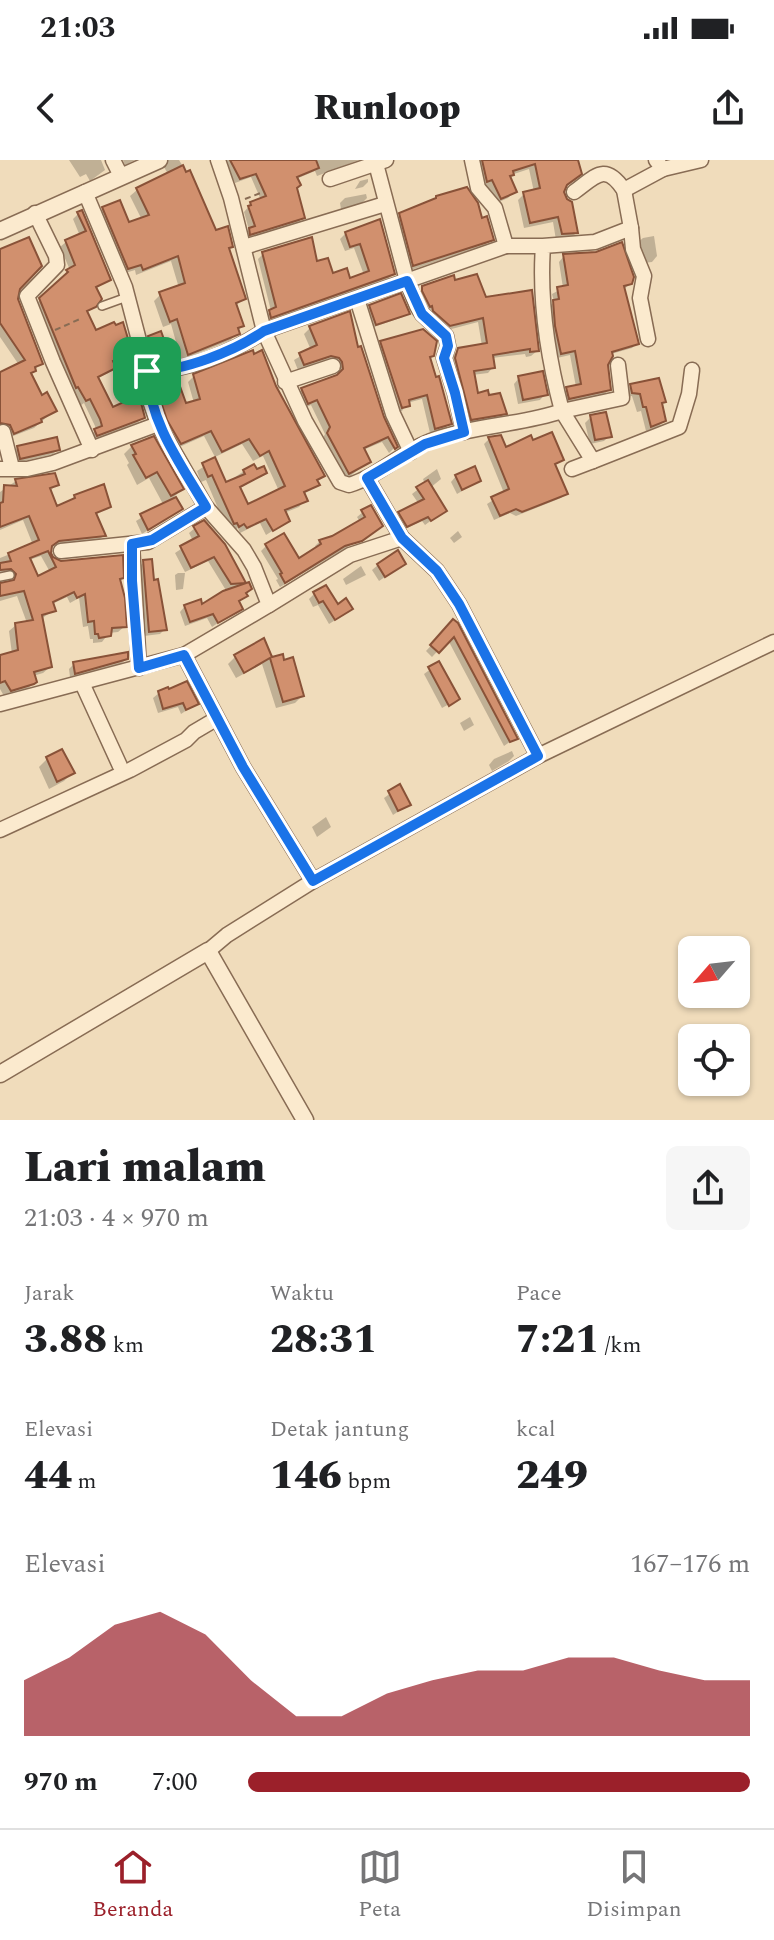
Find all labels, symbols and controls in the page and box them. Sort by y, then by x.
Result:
text: 21:03 [40,5,115,51]
text: Runloop [313,81,461,136]
icon: back [24,86,68,130]
icon: share [706,86,750,130]
pin [113,337,181,405]
icon: arrive [125,349,169,393]
north arrow [678,936,750,1008]
map controls [678,936,750,1096]
button: locate [678,1024,750,1096]
text: Lari malam [24,1134,266,1201]
button: share [666,1146,750,1230]
text: 21:03 · 4 × 970 m [24,1198,209,1238]
text: Jarak [24,1277,75,1310]
text: Waktu [270,1277,334,1310]
text: Pace [516,1277,562,1310]
text: 3.88 [24,1310,107,1371]
text: 28:31 [270,1310,377,1371]
text: 7:21 [516,1310,599,1371]
text: km [107,1329,144,1362]
text: /km [599,1329,641,1362]
text: Elevasi [24,1413,93,1446]
text: Detak jantung [270,1413,409,1446]
text: kcal [516,1413,556,1446]
text: 44 [24,1446,72,1507]
text: 146 [270,1446,342,1507]
text: 249 [516,1446,588,1507]
text: m [72,1465,96,1498]
text: bpm [342,1465,391,1498]
text: Elevasi [24,1544,106,1584]
text: 167–176 m [630,1544,750,1584]
text: 970 m [24,1762,98,1802]
text: 7:00 [152,1762,198,1802]
tab: Beranda [92,1845,173,1926]
tab: Peta [358,1845,402,1926]
tab: Disimpan [586,1845,682,1926]

